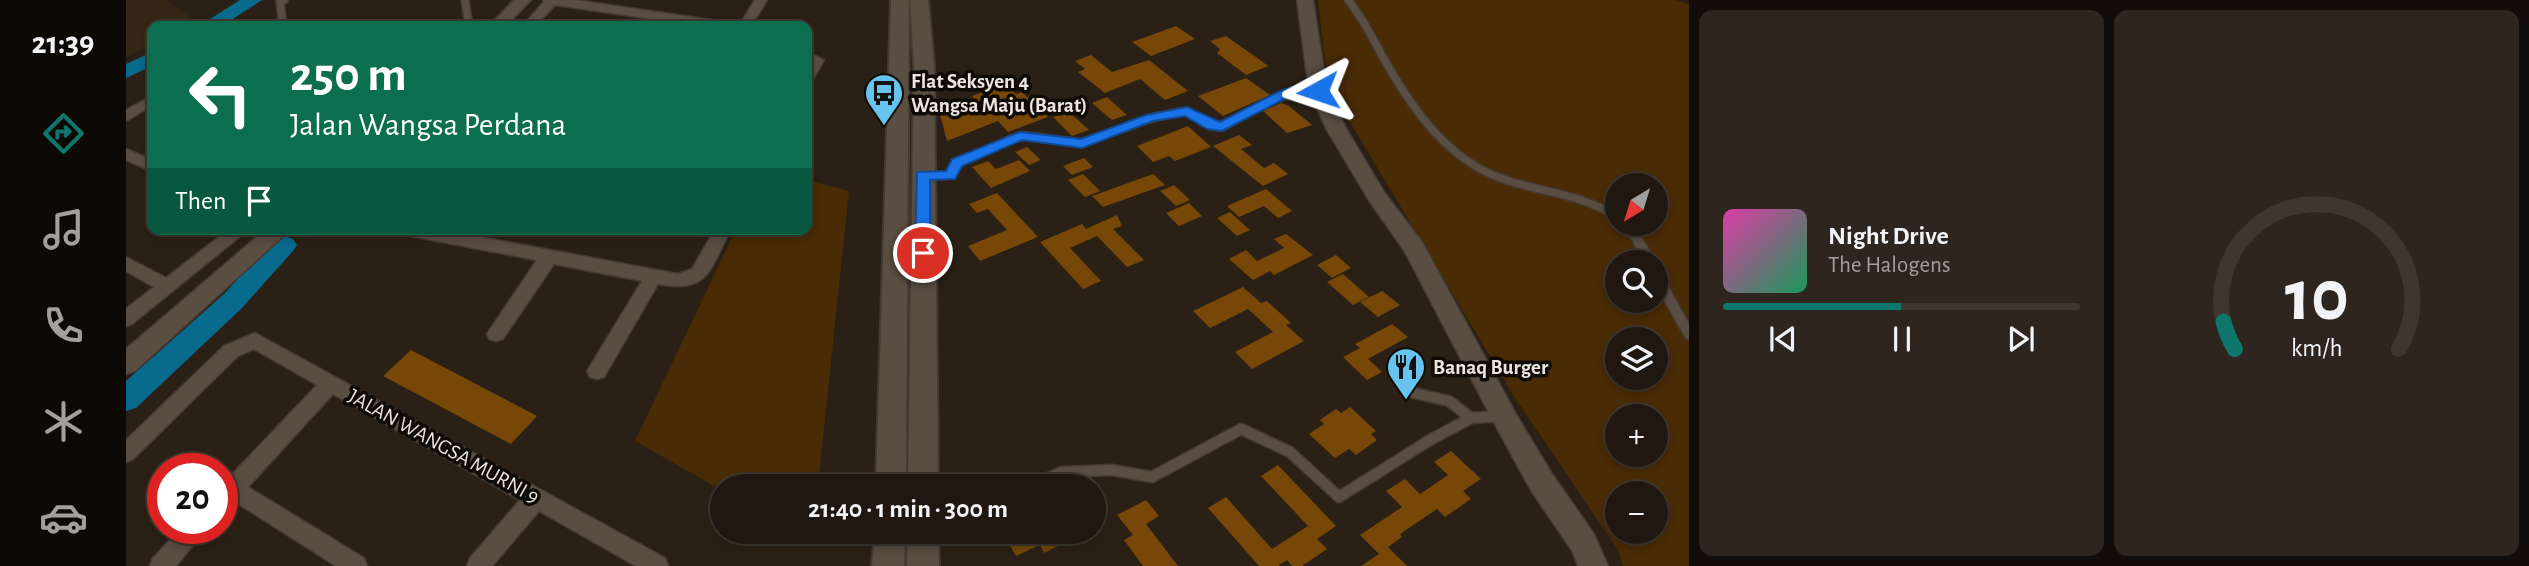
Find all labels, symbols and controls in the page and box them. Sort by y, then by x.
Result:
text: 21:39 [31,27,95,59]
icon: left [175,49,266,140]
text: 250 m [290,51,407,100]
position arrow [1281,54,1355,128]
place label: Flat Seksyen 4 Wangsa Maju (Barat) [911,71,1087,116]
bus stop icon: Flat Seksyen 4 Wangsa Maju (Barat) [863,72,905,127]
icon: directions [39,109,88,158]
text: Jalan Wangsa Perdana [290,109,566,141]
north arrow [1605,173,1668,236]
map controls [1605,173,1668,544]
icon: arrive [240,182,278,220]
text: Then [175,188,226,214]
icon: music [39,205,88,254]
pin [893,223,953,283]
text: Night Drive [1828,223,1949,249]
icon: arrive [904,234,942,272]
button: search [1605,250,1668,313]
text: The Halogens [1828,254,1950,277]
text: 10 [2284,261,2349,334]
icon: phone [39,301,88,350]
icon: previous [1764,320,1802,358]
icon: pause [1883,320,1921,358]
icon: next [2002,320,2040,358]
button: layers [1605,327,1668,390]
text: km/h [2291,336,2342,361]
restaurant icon: Banaq Burger [1385,346,1427,401]
place label: Banaq Burger [1433,357,1549,378]
street label: JALAN WANGSA MURNI 9 [345,385,543,508]
icon: climate [39,397,88,446]
button: + [1605,404,1668,467]
speed limit sign: 20 [147,453,238,544]
button: − [1605,481,1668,544]
icon: car [39,493,88,542]
text: 21:40 · 1 min · 300 m [808,496,1008,522]

